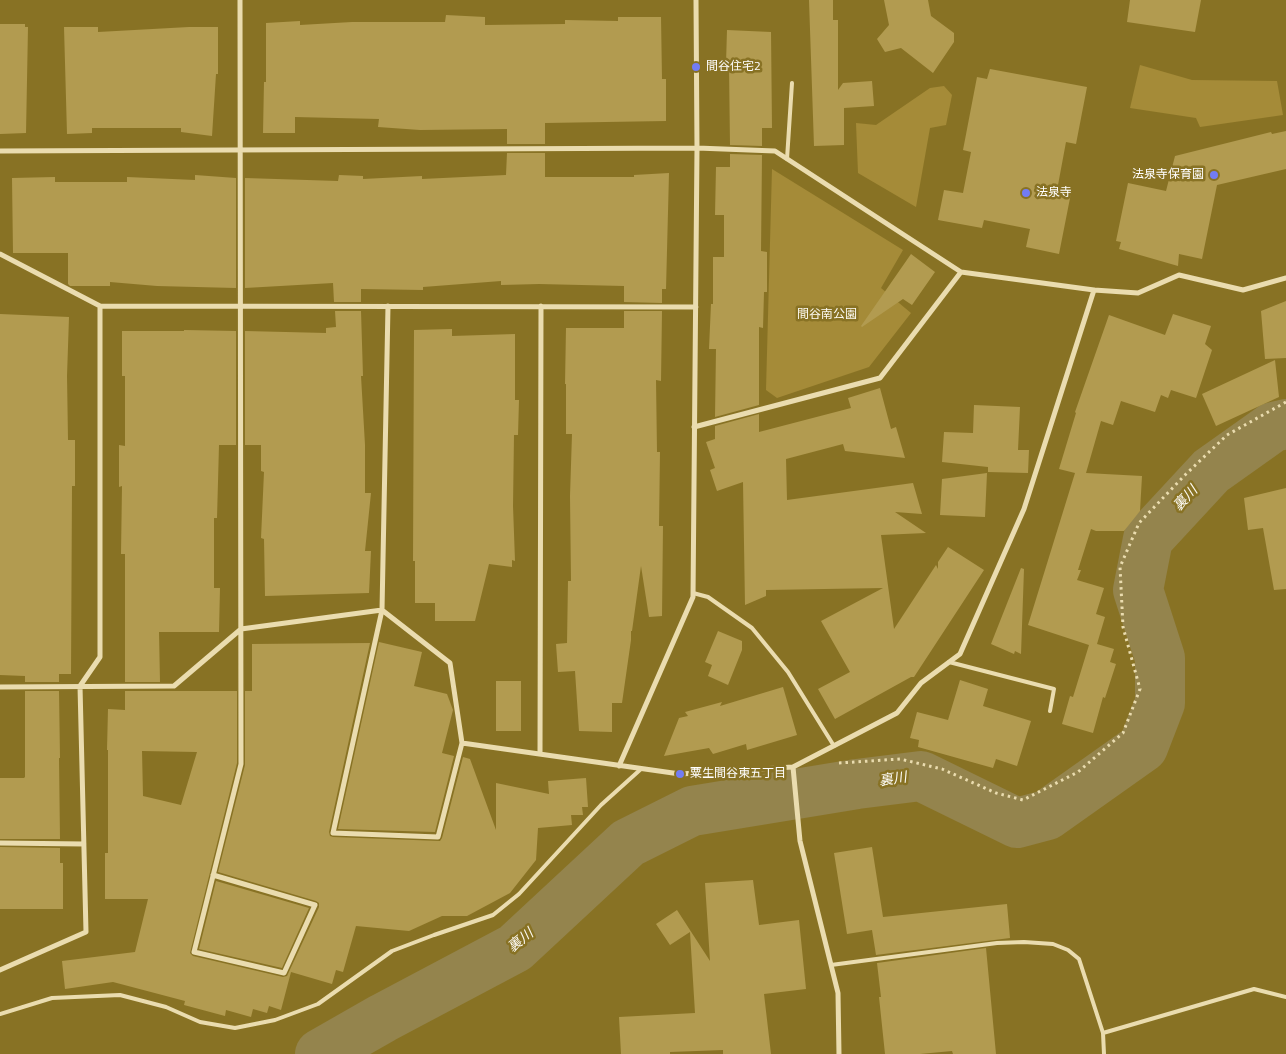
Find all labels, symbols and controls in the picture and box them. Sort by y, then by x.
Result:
place label: 間谷住宅2 [706,60,761,74]
marker: 間谷住宅2 [690,61,702,73]
place label: 法泉寺保育園 [1132,168,1204,182]
marker: 法泉寺保育園 [1208,169,1220,181]
place label: 法泉寺 [1036,186,1072,200]
marker: 法泉寺 [1020,187,1032,199]
park label: 間谷南公園 [797,308,857,322]
water label: 裏川 [1170,483,1202,515]
place label: 粟生間谷東五丁目 [690,767,786,781]
marker: 粟生間谷東五丁目 [674,768,686,780]
water label: 裏川 [878,770,908,790]
water label: 裏川 [505,926,537,956]

